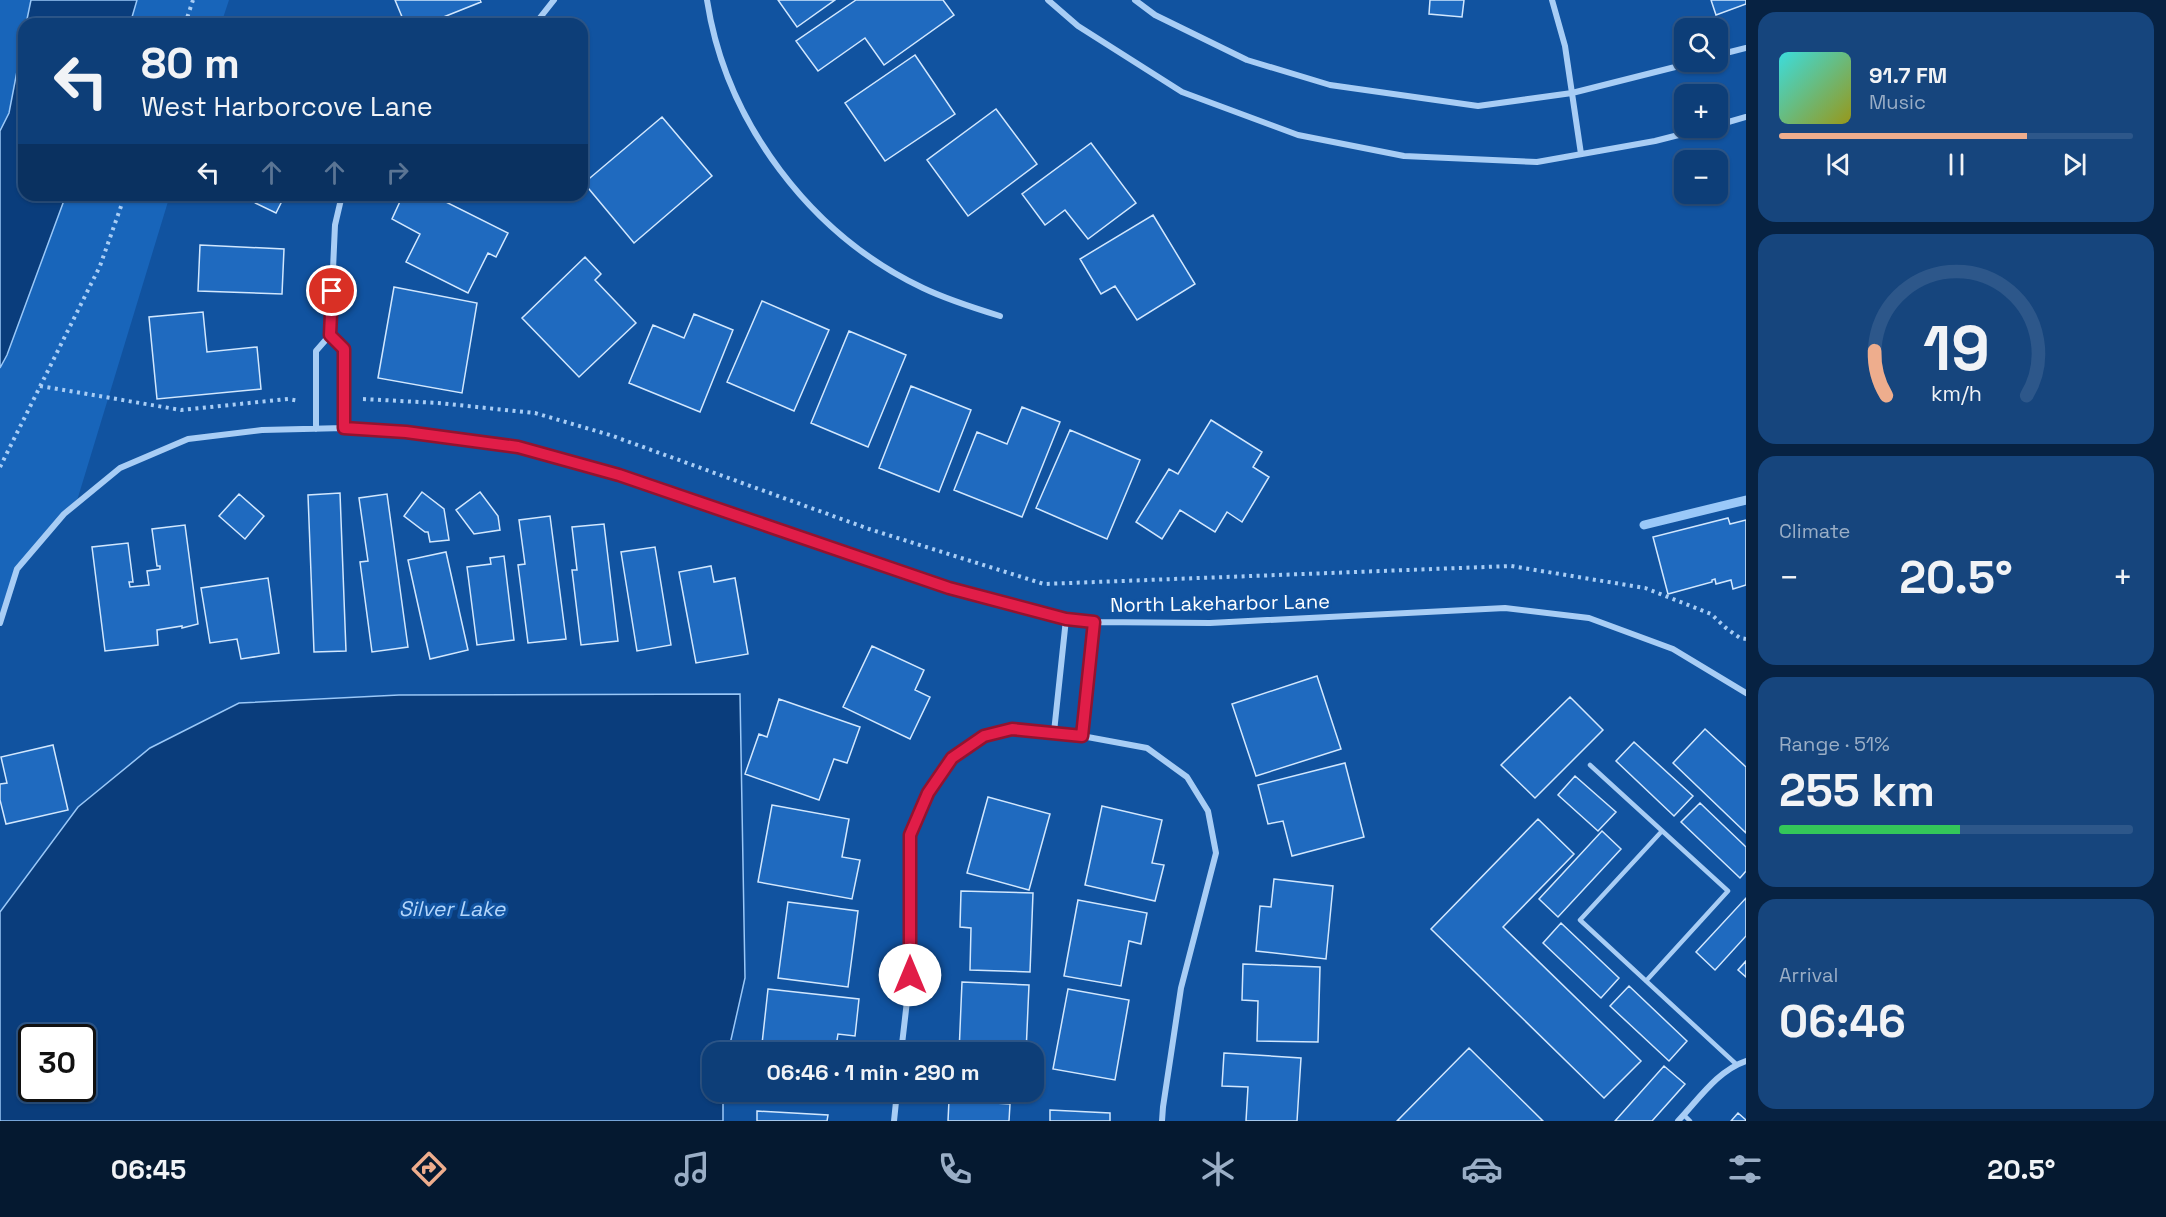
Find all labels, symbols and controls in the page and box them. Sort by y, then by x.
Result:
map controls [1674,18,1728,204]
button: search [1674,18,1728,72]
text: 80 m [141,37,240,90]
icon: left [42,42,120,120]
text: 91.7 FM [1869,61,1947,89]
button: + [1674,84,1728,138]
text: West Harborcove Lane [141,89,433,124]
text: Music [1869,89,1926,115]
icon: previous [1822,148,1855,181]
icon: pause [1940,148,1973,181]
icon: next [2058,148,2091,181]
button: − [1674,150,1728,204]
icon: left [192,156,225,189]
icon: ahead [255,156,288,189]
icon: ahead [318,156,351,189]
icon: right [381,156,414,189]
pin [306,265,357,316]
icon: arrive [315,274,348,307]
text: 19 [1923,309,1989,388]
text: km/h [1930,380,1982,407]
text: Climate [1779,518,1850,544]
text: 20.5° [1899,549,2013,606]
text: − [1779,557,1799,599]
text: + [2113,557,2133,599]
street label: North Lakeharbor Lane [1110,588,1330,618]
text: Range · 51% [1779,731,1890,757]
text: 255 km [1779,762,1935,819]
water label: Silver Lake [399,895,507,922]
position arrow [878,943,942,1007]
text: Arrival [1779,962,1838,988]
text: 06:46 [1779,993,1906,1050]
speed limit sign: 30 [18,1024,96,1102]
text: 06:46 · 1 min · 290 m [767,1058,979,1086]
icon: directions [408,1148,450,1190]
icon: music [671,1148,713,1190]
icon: phone [934,1148,976,1190]
icon: climate [1197,1148,1239,1190]
icon: car [1461,1148,1503,1190]
icon: filters [1724,1148,1766,1190]
text: 06:45 [111,1152,186,1187]
text: 20.5° [1987,1152,2055,1187]

